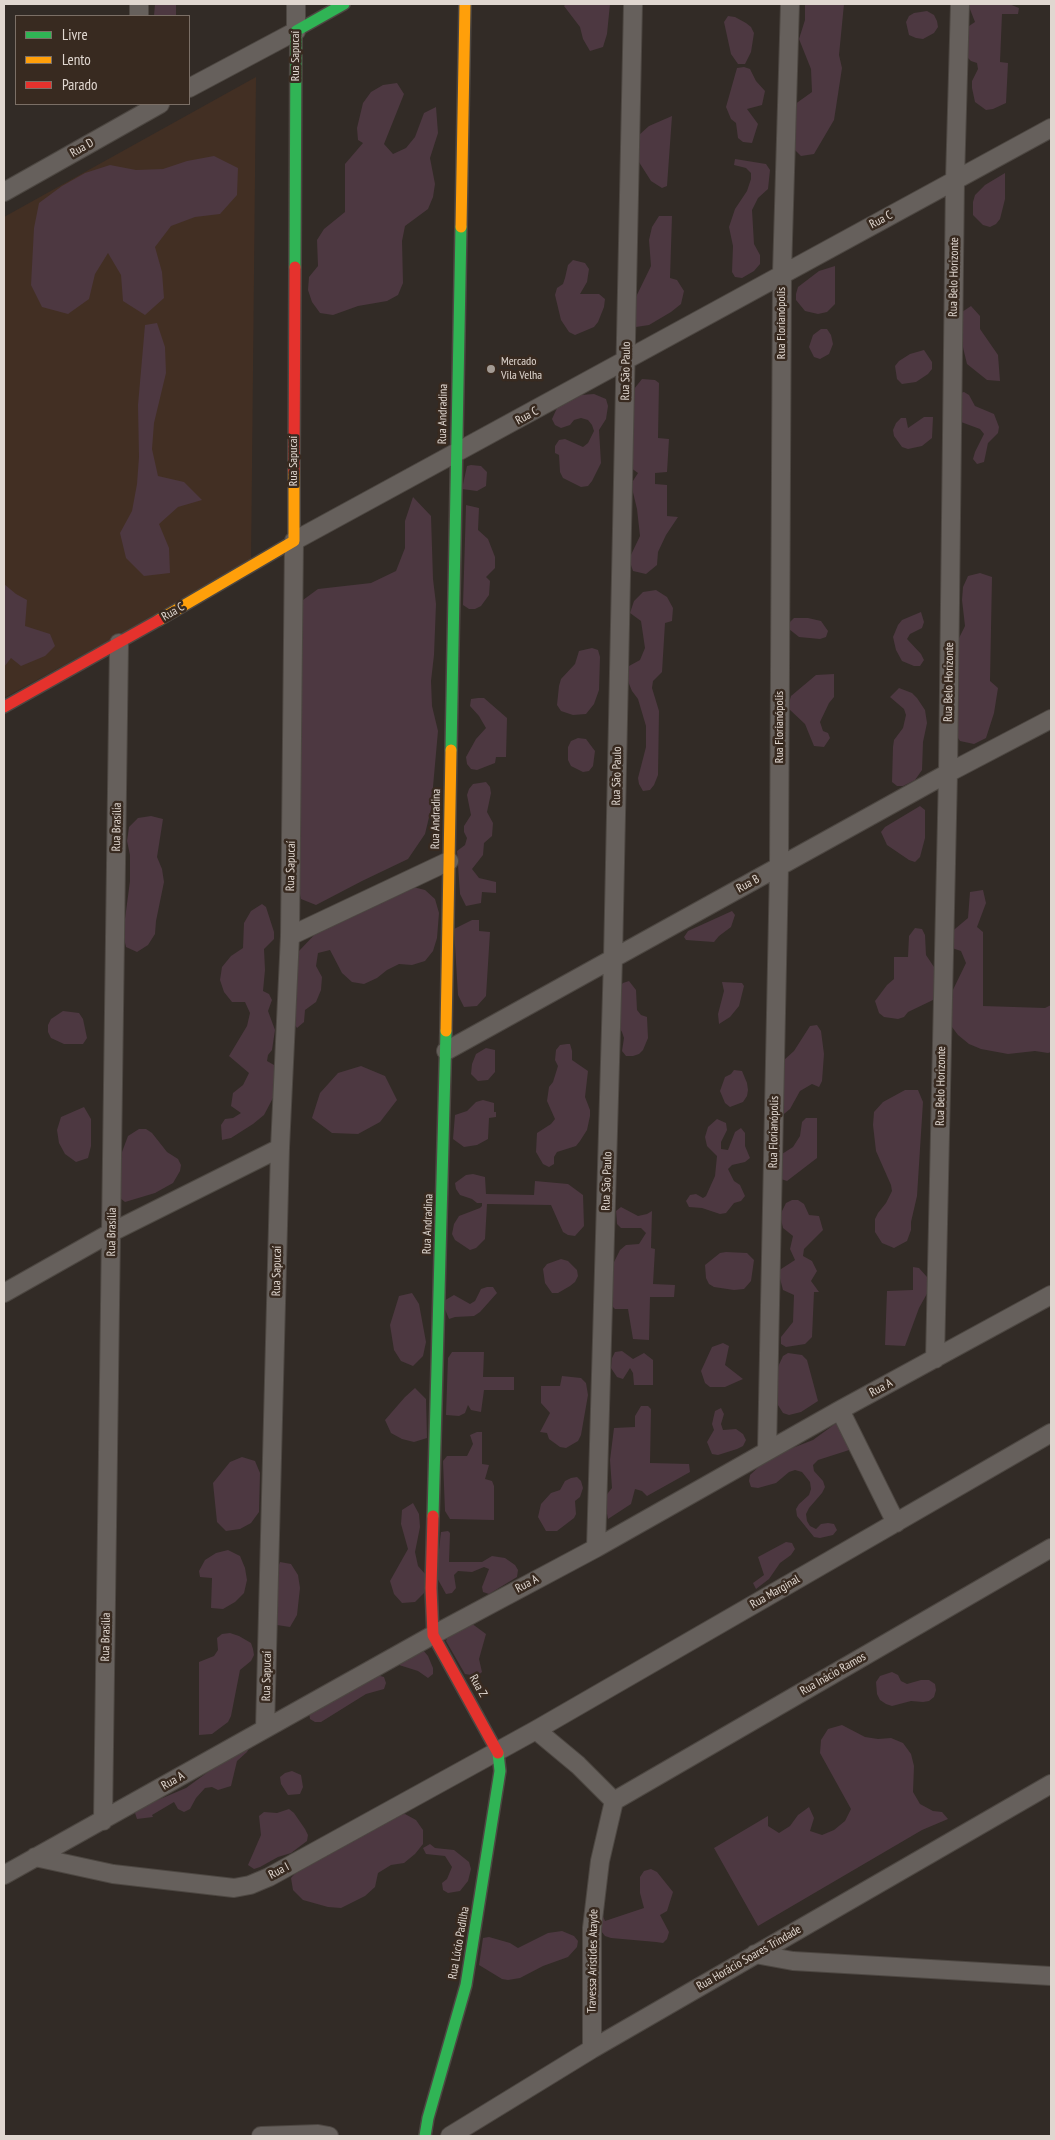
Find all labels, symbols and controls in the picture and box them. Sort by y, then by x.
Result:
legend [15,15,190,105]
text: Livre [62,25,88,44]
street label: Rua Sapucaí [289,31,303,81]
text: Lento [62,50,91,69]
text: Parado [62,75,97,94]
street label: Rua D [68,136,96,160]
street label: Rua C [867,208,895,232]
street label: Rua Belo Horizonte [946,237,962,317]
street label: Rua Florianópolis [775,287,789,359]
street label: Rua São Paulo [618,341,634,401]
place label: Mercado Vila Velha [501,355,542,383]
marker: Mercado Vila Velha [485,363,497,375]
street label: Rua Andradina [435,384,451,444]
street label: Rua C [513,404,541,428]
street label: Rua Sapucaí [287,436,301,486]
street label: Rua C [159,600,187,624]
street label: Rua Belo Horizonte [941,642,957,722]
street label: Rua Florianópolis [773,691,787,763]
street label: Rua São Paulo [609,746,625,806]
street label: Rua Andradina [428,789,444,849]
street label: Rua Brasília [109,802,125,852]
street label: Rua Sapucaí [283,841,299,891]
street label: Rua B [734,872,762,896]
street label: Rua Belo Horizonte [933,1046,949,1126]
street label: Rua Florianópolis [766,1096,782,1168]
street label: Rua São Paulo [599,1151,615,1211]
street label: Rua Andradina [420,1194,436,1254]
street label: Rua Brasília [104,1207,120,1257]
street label: Rua Sapucaí [269,1246,285,1296]
street label: Rua A [867,1376,895,1400]
street label: Rua A [513,1572,541,1596]
street label: Rua Marginal [748,1572,802,1612]
street label: Rua Brasília [98,1612,114,1662]
street label: Rua Inácio Ramos [798,1649,868,1699]
street label: Rua Sapucaí [259,1651,275,1701]
street label: Rua Z [466,1672,490,1700]
street label: Rua A [159,1769,187,1793]
street label: Rua I [266,1860,292,1882]
street label: Rua Lúcio Padilha [446,1905,472,1981]
street label: Travessa Aristides Atayde [585,1909,601,2013]
street label: Rua Horácio Soares Trindade [694,1922,804,1994]

